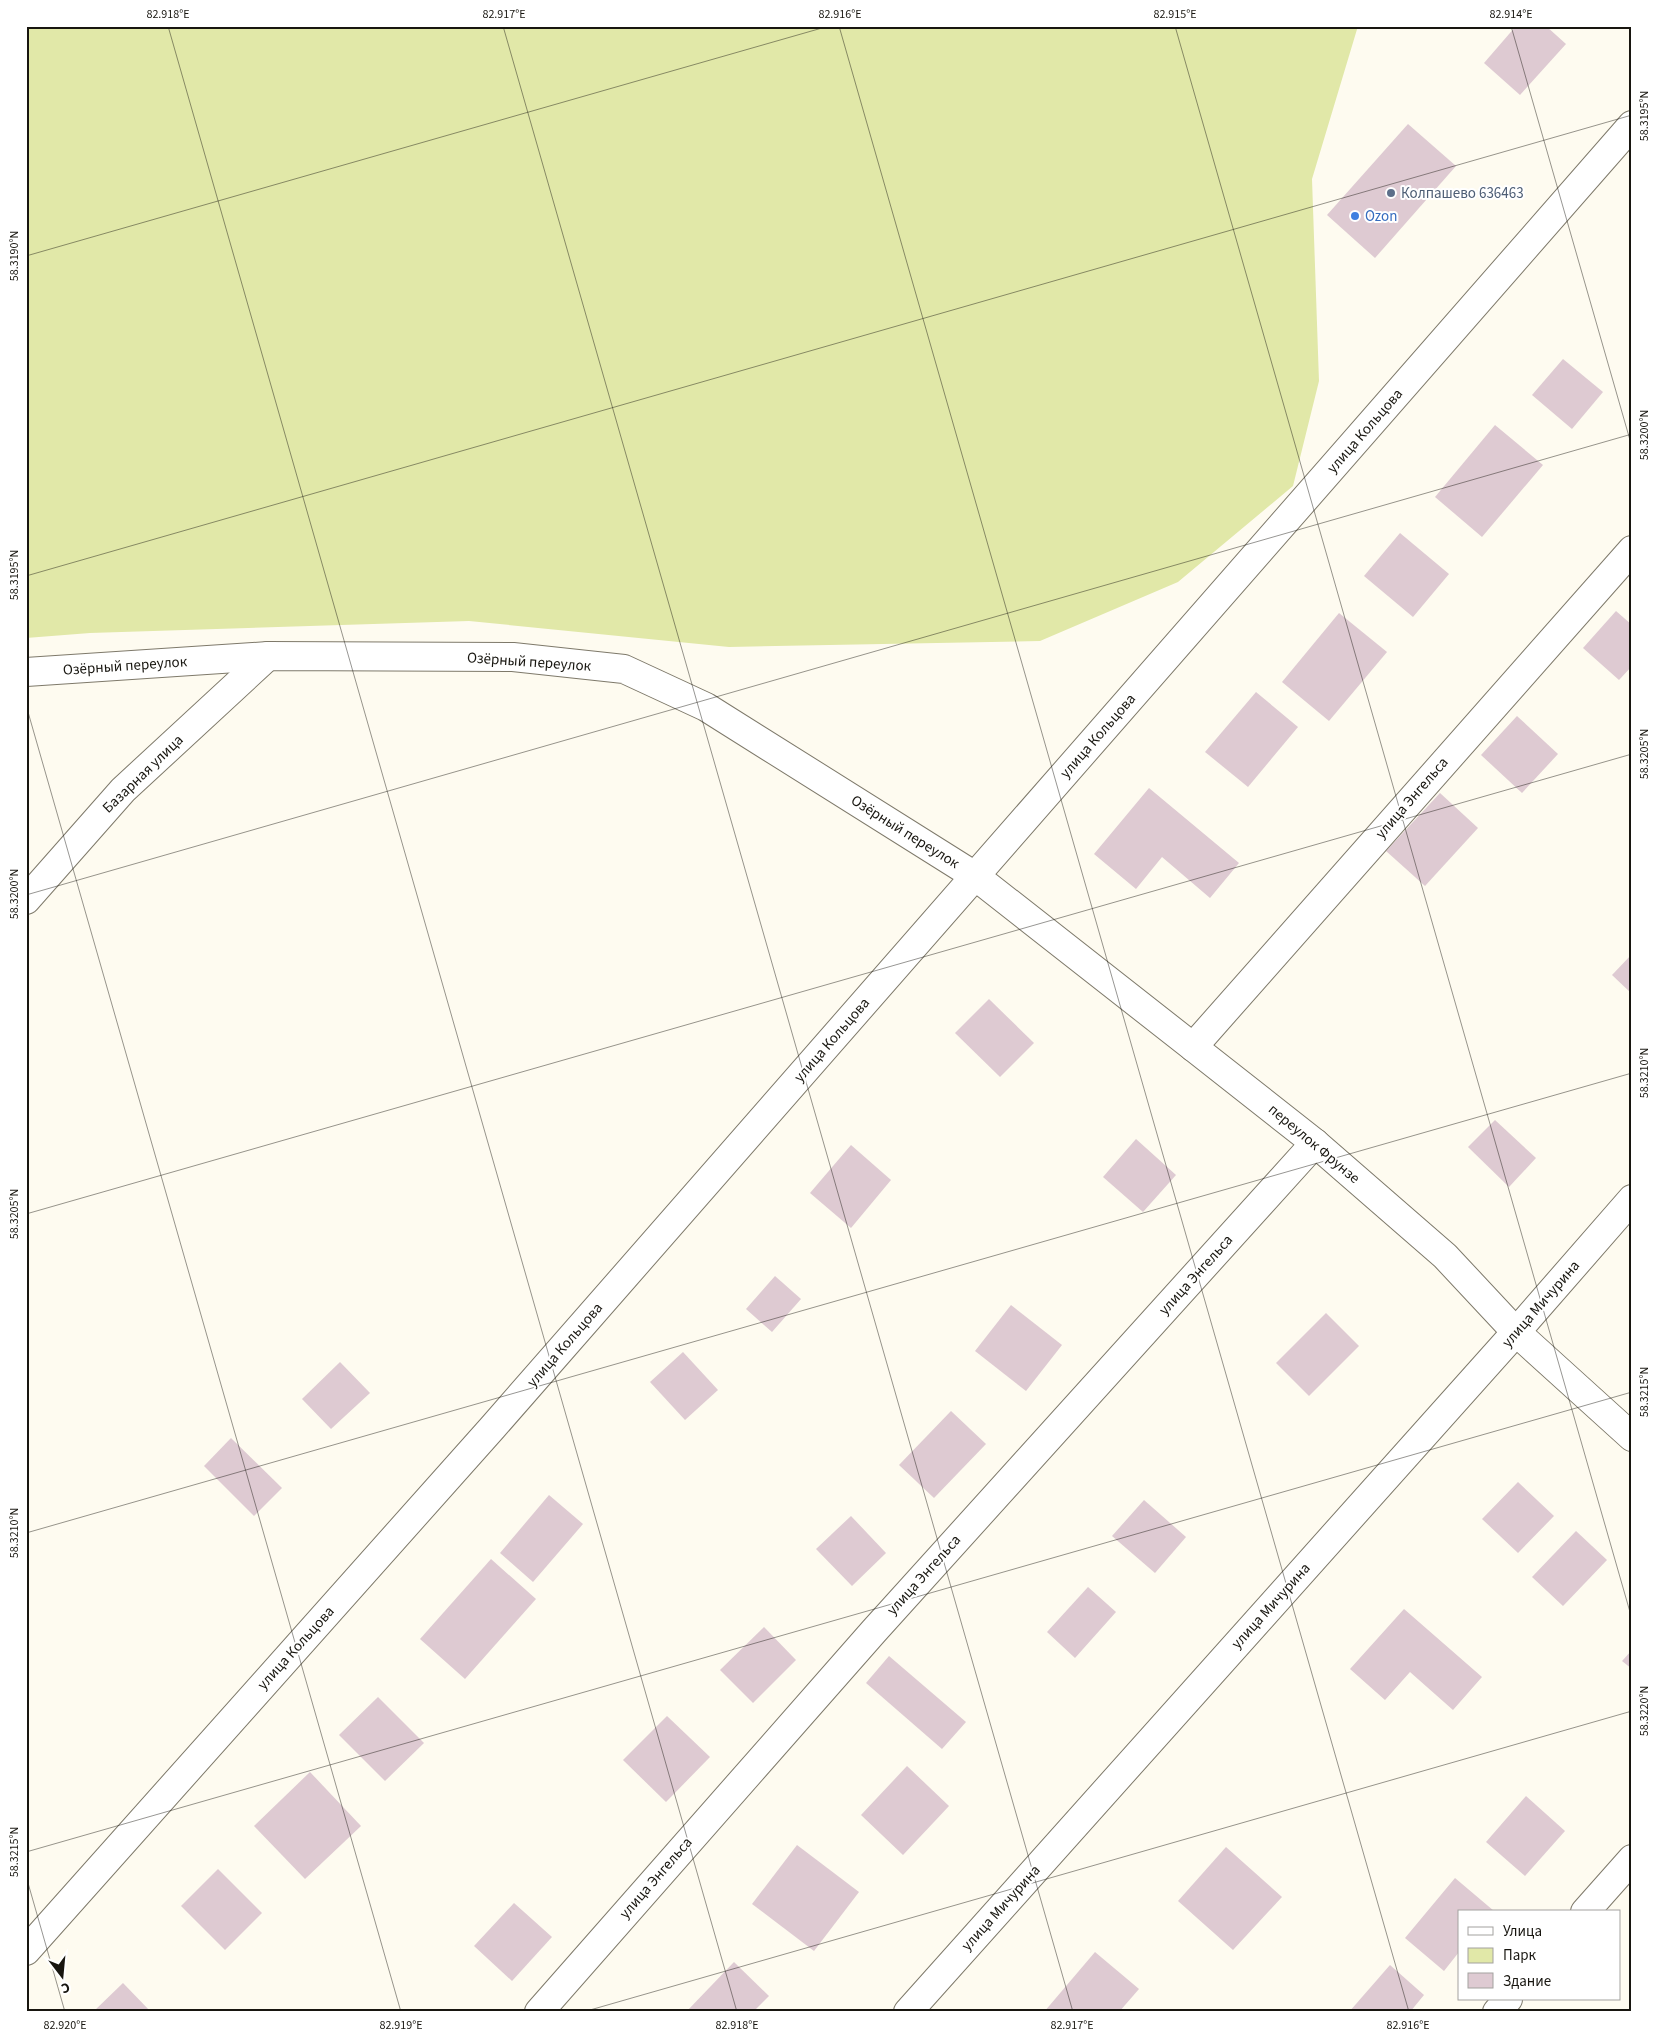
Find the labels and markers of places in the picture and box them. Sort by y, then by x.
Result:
place label: Колпашево 636463 [1401,183,1524,204]
marker: Колпашево 636463 [1385,187,1397,199]
place label: Ozon [1365,206,1397,227]
marker: Ozon [1349,210,1361,222]

